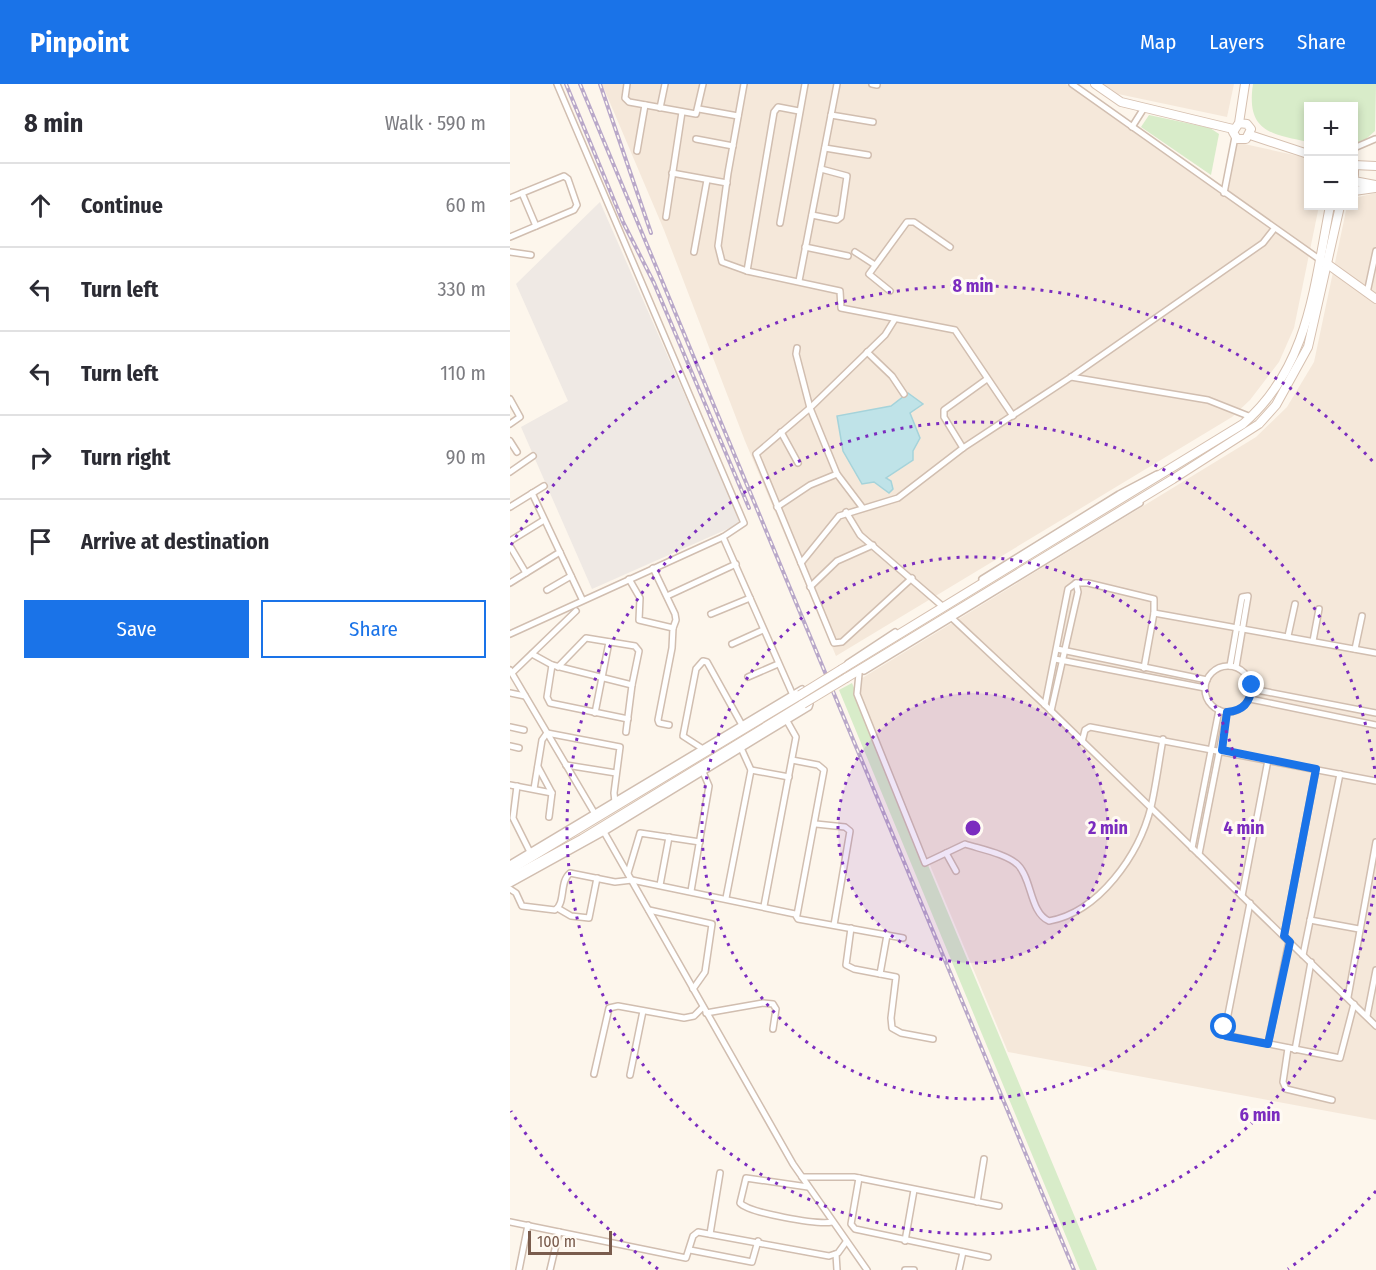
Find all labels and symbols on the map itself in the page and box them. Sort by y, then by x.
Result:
text: 8 min [952,275,994,297]
route end [1238,671,1264,697]
text: 2 min [1087,817,1128,839]
text: 4 min [1224,817,1264,839]
centre of rings [963,818,983,838]
route start [1210,1013,1236,1039]
text: 6 min [1240,1104,1281,1126]
scale bar [528,1228,612,1256]

